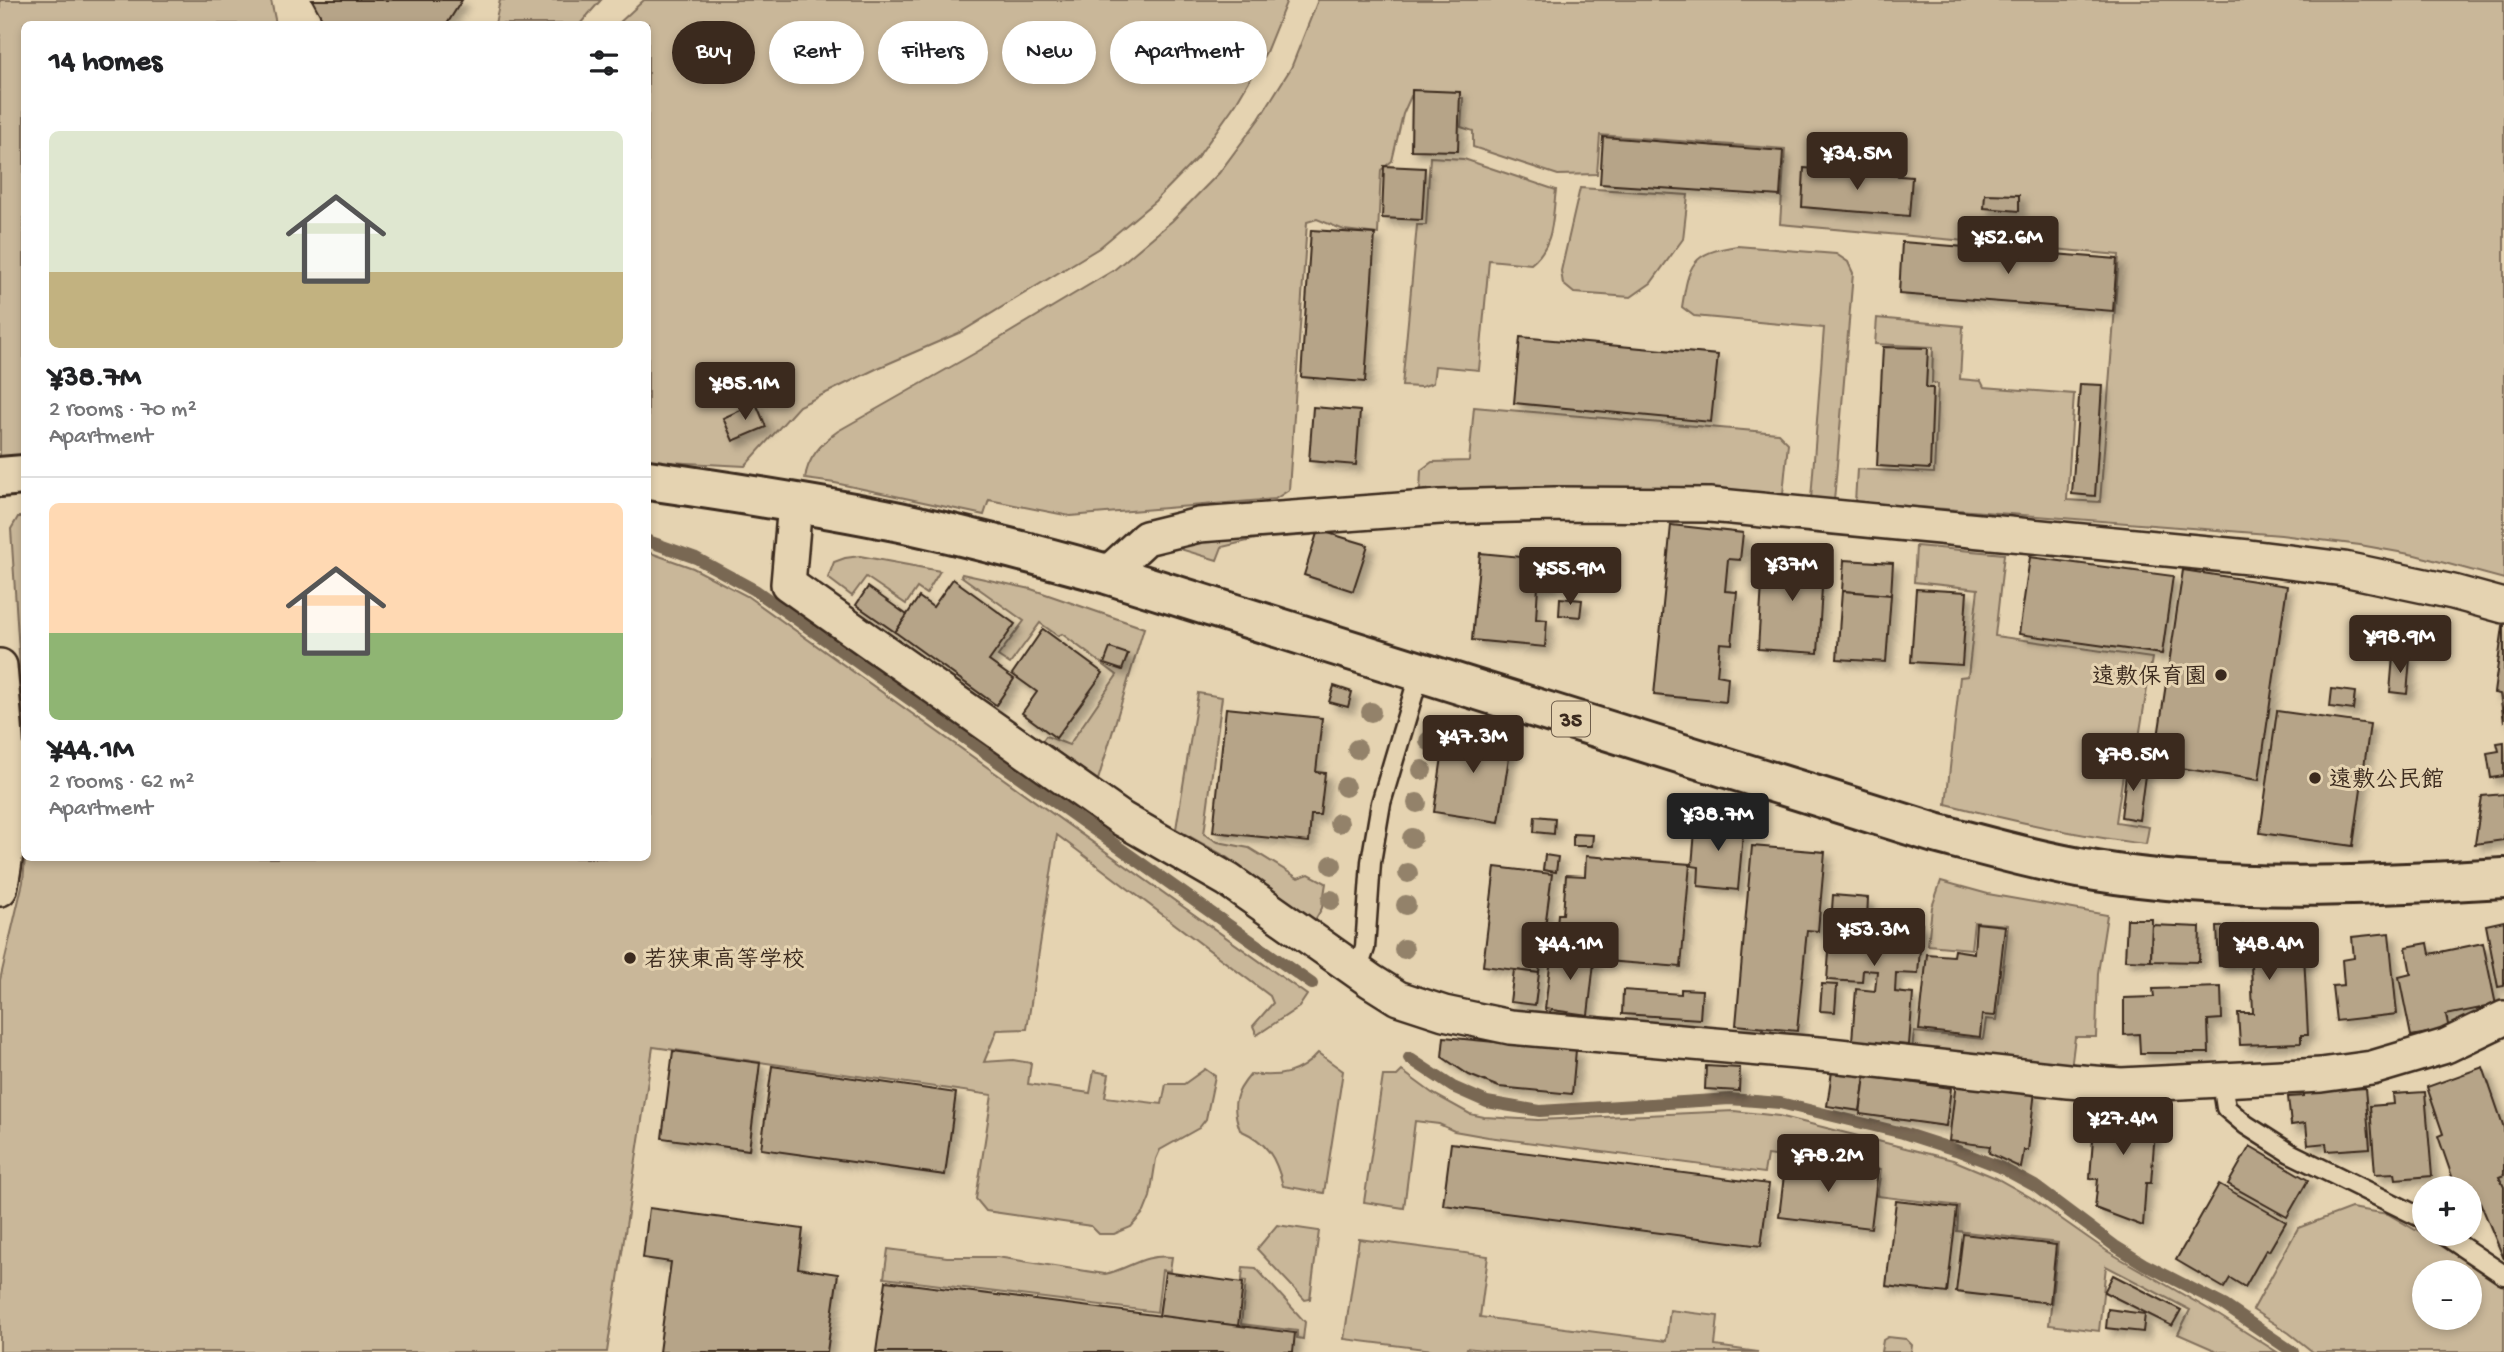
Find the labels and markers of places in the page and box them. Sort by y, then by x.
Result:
pin: ¥34.5M [1800,132,1914,192]
pin: ¥52.6M [1951,216,2065,276]
pin: ¥85.1M [688,362,802,422]
pin: ¥37M [1751,544,1833,603]
pin: ¥55.9M [1513,548,1627,607]
pin: ¥98.9M [2343,616,2457,675]
place label: 遠敷保育園 [2092,664,2207,692]
marker: 遠敷保育園 [2213,667,2229,683]
pin: ¥47.3M [1416,716,1530,775]
pin: ¥78.5M [2076,734,2190,793]
place label: 遠敷公民館 [2329,767,2444,795]
marker: 遠敷公民館 [2307,770,2323,786]
pin: ¥38.7M [1661,794,1775,853]
pin: ¥53.3M [1817,908,1931,968]
pin: ¥44.1M [1513,922,1627,982]
pin: ¥48.4M [2212,922,2326,982]
place label: 若狭東高等学校 [644,946,805,975]
marker: 若狭東高等学校 [622,950,638,966]
pin: ¥27.4M [2066,1098,2180,1157]
pin: ¥78.2M [1771,1134,1885,1194]

